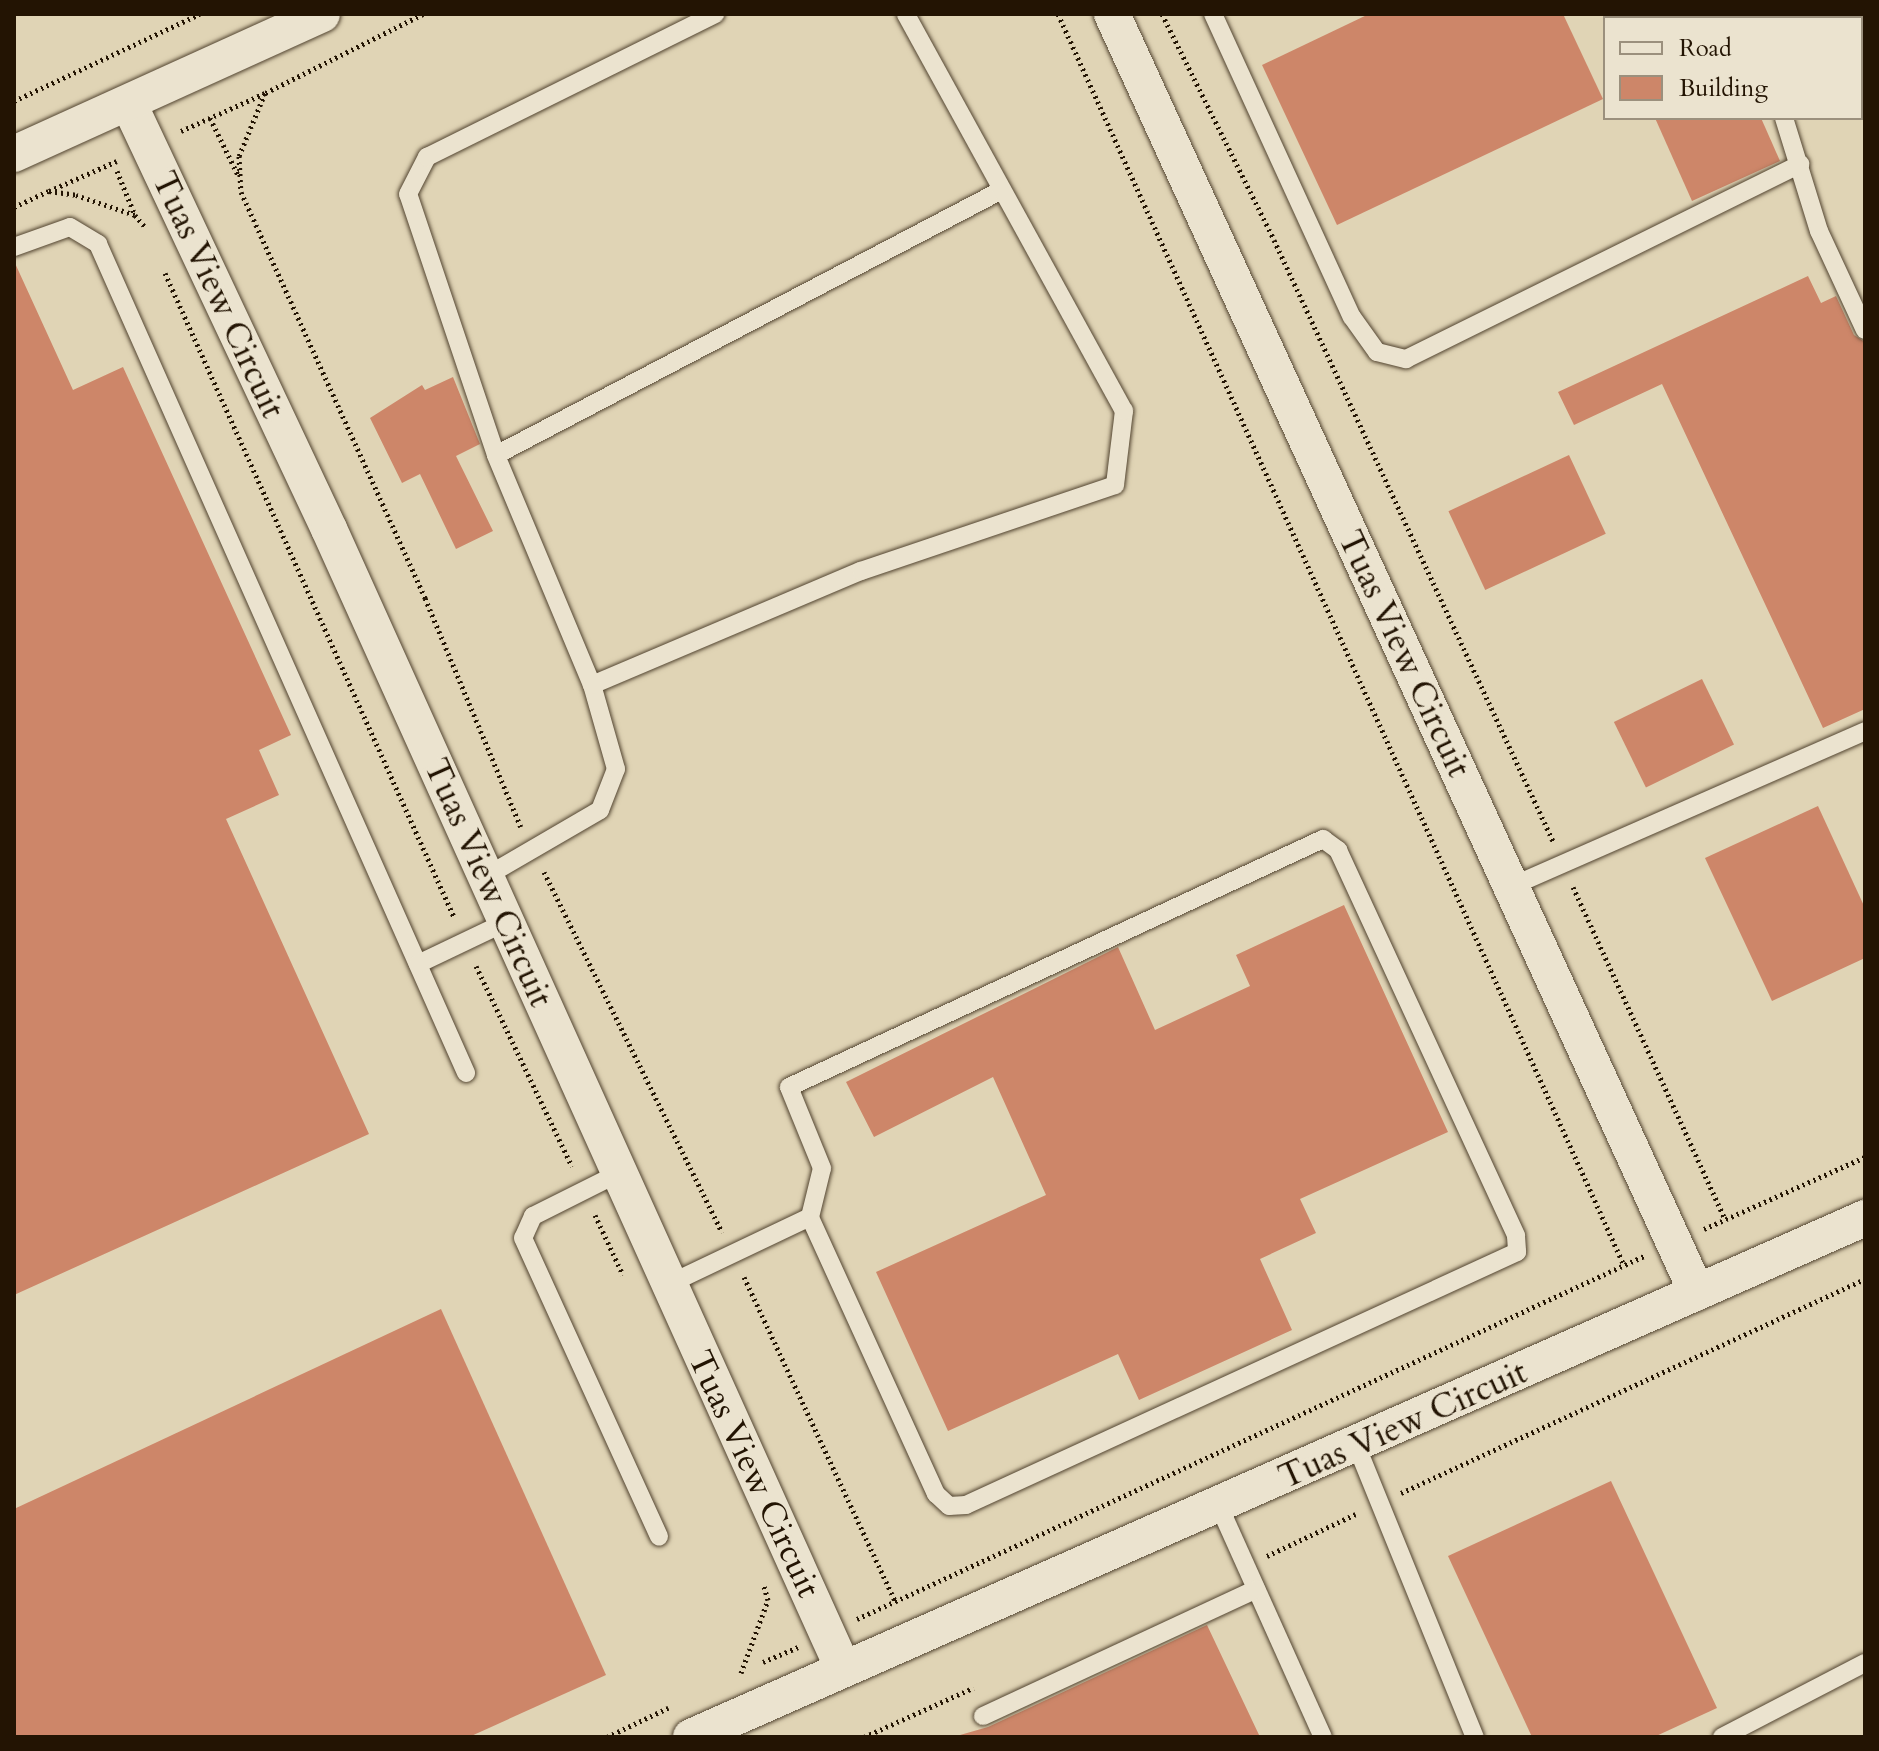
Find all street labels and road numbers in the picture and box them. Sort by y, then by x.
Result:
street label: Tuas View Circuit [143,165,293,425]
street label: Tuas View Circuit [1329,524,1479,784]
street label: Tuas View Circuit [415,752,561,1014]
street label: Tuas View Circuit [679,1344,829,1604]
street label: Tuas View Circuit [1272,1352,1534,1498]

